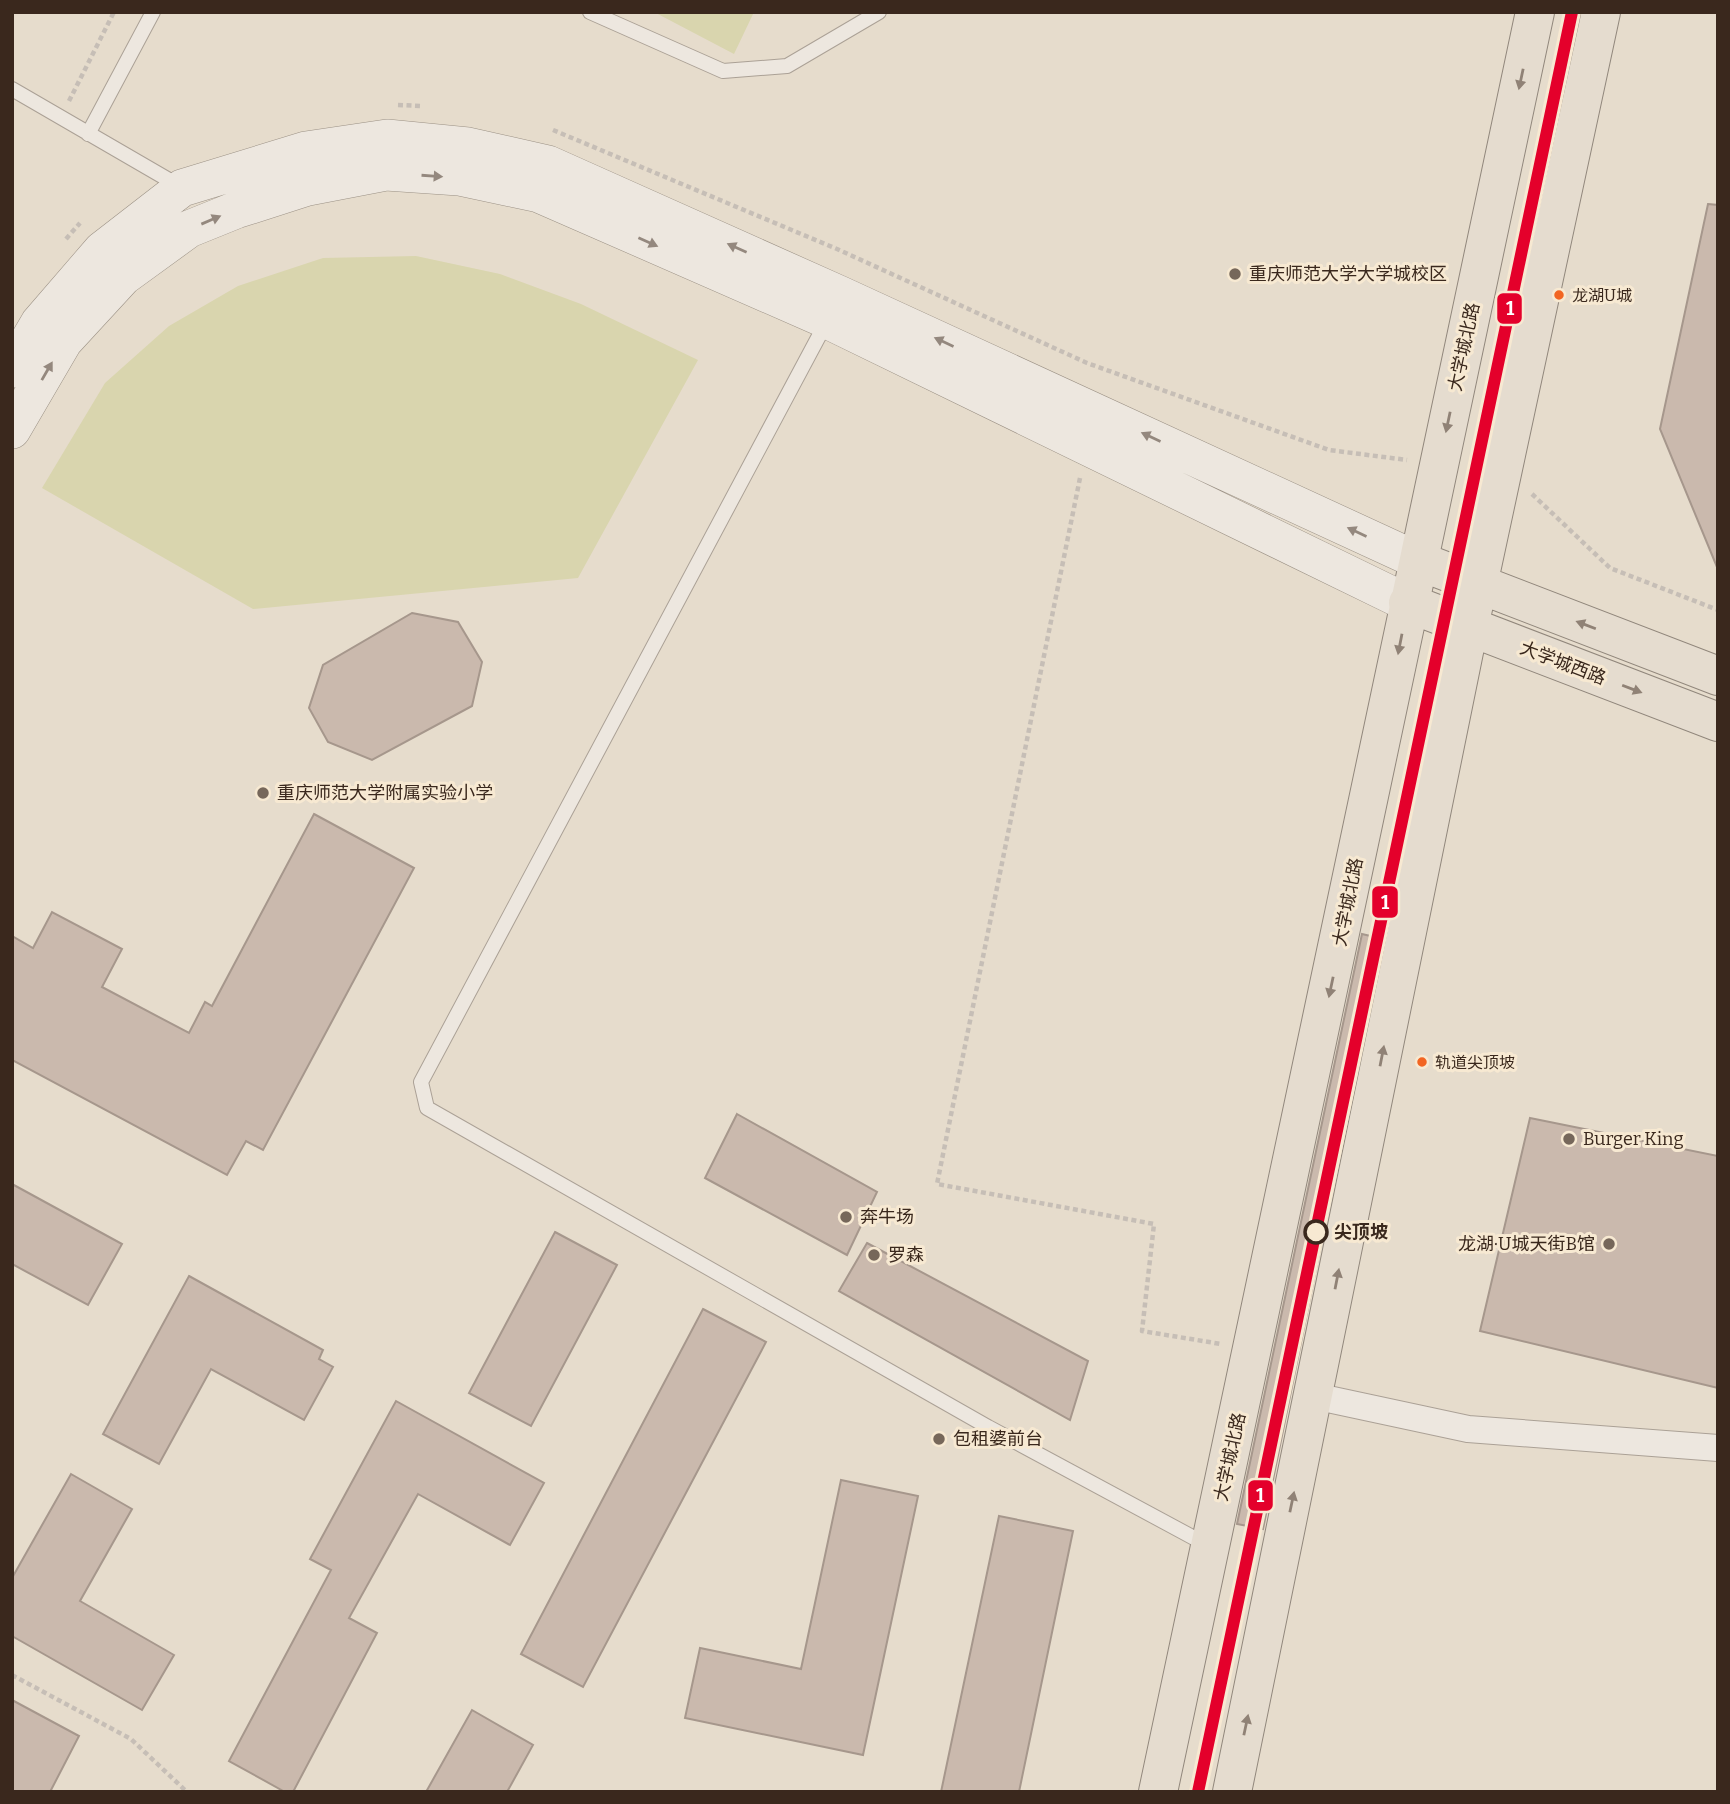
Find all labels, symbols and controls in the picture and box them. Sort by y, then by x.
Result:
one-way arrow [1515,68,1526,90]
one-way arrow [421,170,443,181]
one-way arrow [201,214,222,225]
one-way arrow [638,236,658,248]
one-way arrow [727,242,747,254]
place label: 重庆师范大学大学城校区 [1249,263,1447,285]
marker: 重庆师范大学大学城校区 [1227,266,1243,282]
place label: 龙湖U城 [1572,286,1632,305]
marker: 龙湖U城 [1552,288,1566,302]
line badge: 1 [1496,292,1523,325]
text: 1 [1506,297,1515,320]
street label: 大学城北路 [1444,301,1484,393]
one-way arrow [934,336,954,348]
one-way arrow [41,362,53,381]
one-way arrow [1443,411,1454,433]
one-way arrow [1141,431,1161,443]
one-way arrow [1347,526,1367,538]
one-way arrow [1575,619,1596,630]
one-way arrow [1394,633,1405,655]
street label: 大学城西路 [1517,637,1609,689]
one-way arrow [1621,684,1642,695]
place label: 重庆师范大学附属实验小学 [277,782,493,804]
marker: 重庆师范大学附属实验小学 [255,785,271,801]
street label: 大学城北路 [1329,856,1367,948]
line badge: 1 [1371,885,1399,919]
text: 1 [1381,891,1390,914]
one-way arrow [1325,976,1336,998]
one-way arrow [1377,1045,1388,1067]
place label: 轨道尖顶坡 [1435,1053,1515,1072]
marker: 轨道尖顶坡 [1415,1055,1429,1069]
place label: Burger King [1583,1128,1684,1150]
marker: Burger King [1561,1131,1577,1147]
place label: 奔牛场 [860,1206,914,1228]
marker: 奔牛场 [838,1209,854,1225]
marker: 尖顶坡 [1304,1220,1328,1244]
place label: 尖顶坡 [1334,1221,1388,1243]
place label: 龙湖·U城天街B馆 [1458,1233,1595,1255]
marker: 龙湖·U城天街B馆 [1601,1236,1617,1252]
place label: 罗森 [888,1244,924,1266]
marker: 罗森 [866,1247,882,1263]
one-way arrow [1332,1268,1343,1290]
street label: 大学城北路 [1210,1411,1250,1503]
place label: 包租婆前台 [953,1428,1043,1450]
marker: 包租婆前台 [931,1431,947,1447]
line badge: 1 [1247,1479,1274,1512]
text: 1 [1256,1484,1265,1507]
one-way arrow [1286,1491,1297,1513]
one-way arrow [1241,1714,1252,1736]

